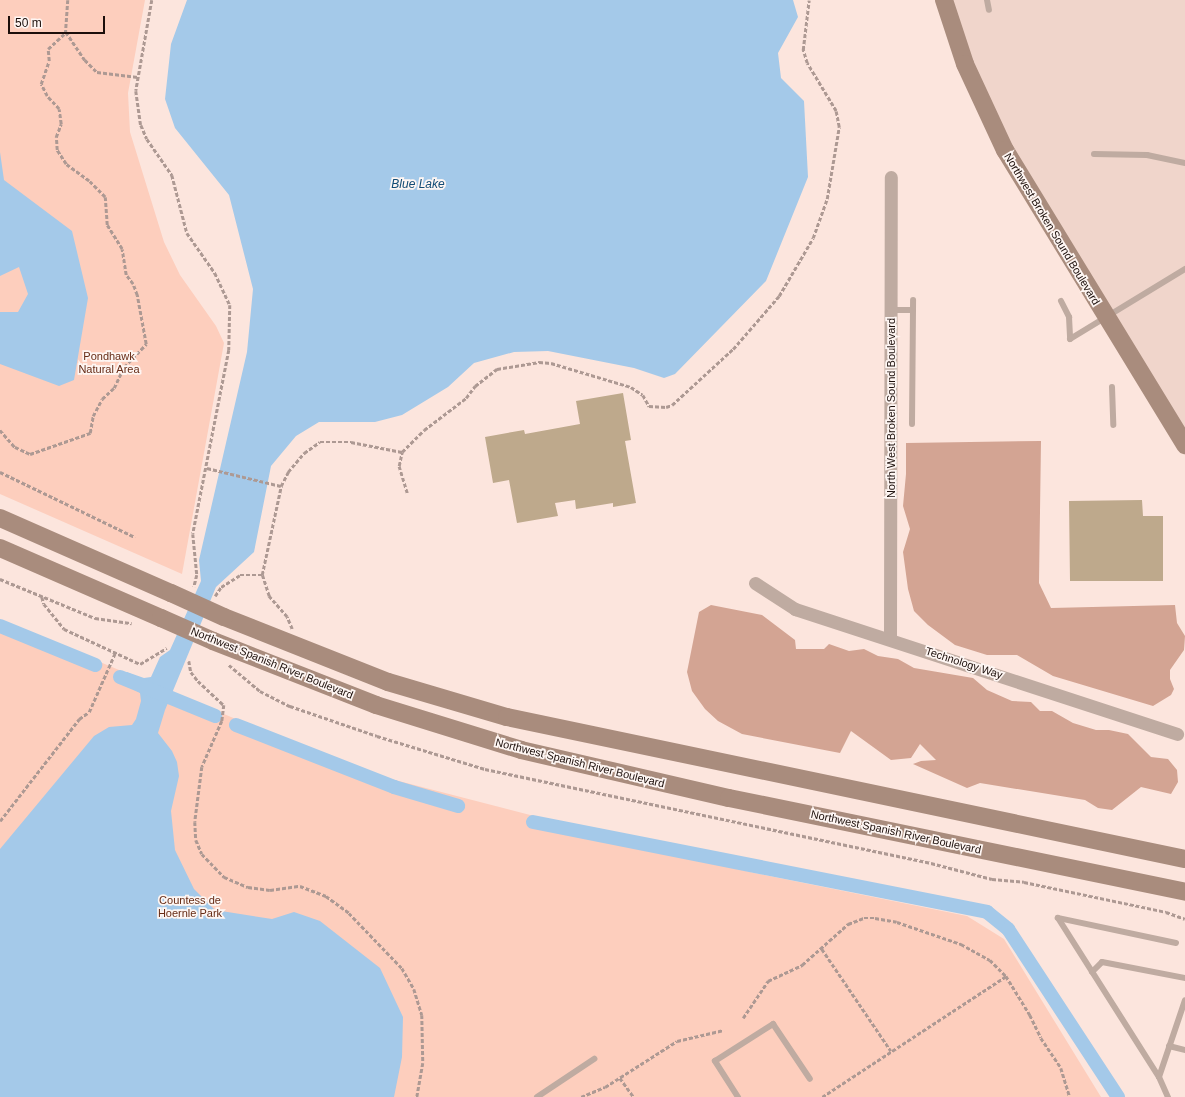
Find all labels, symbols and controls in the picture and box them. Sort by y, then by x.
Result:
scale bar [10,8,107,34]
text: 50 m [15,16,42,30]
street label: Northwest Broken Sound Boulevard [1001,151,1103,307]
water label: Blue Lake [391,178,445,192]
street label: North West Broken Sound Boulevard [884,318,898,498]
park label: Pondhawk Natural Area [78,350,140,376]
street label: Northwest Spanish River Boulevard [189,624,355,702]
street label: Technology Way [924,644,1004,682]
street label: Northwest Spanish River Boulevard [494,736,666,790]
street label: Northwest Spanish River Boulevard [810,807,982,857]
park label: Countess de Hoernle Park [158,894,222,920]

